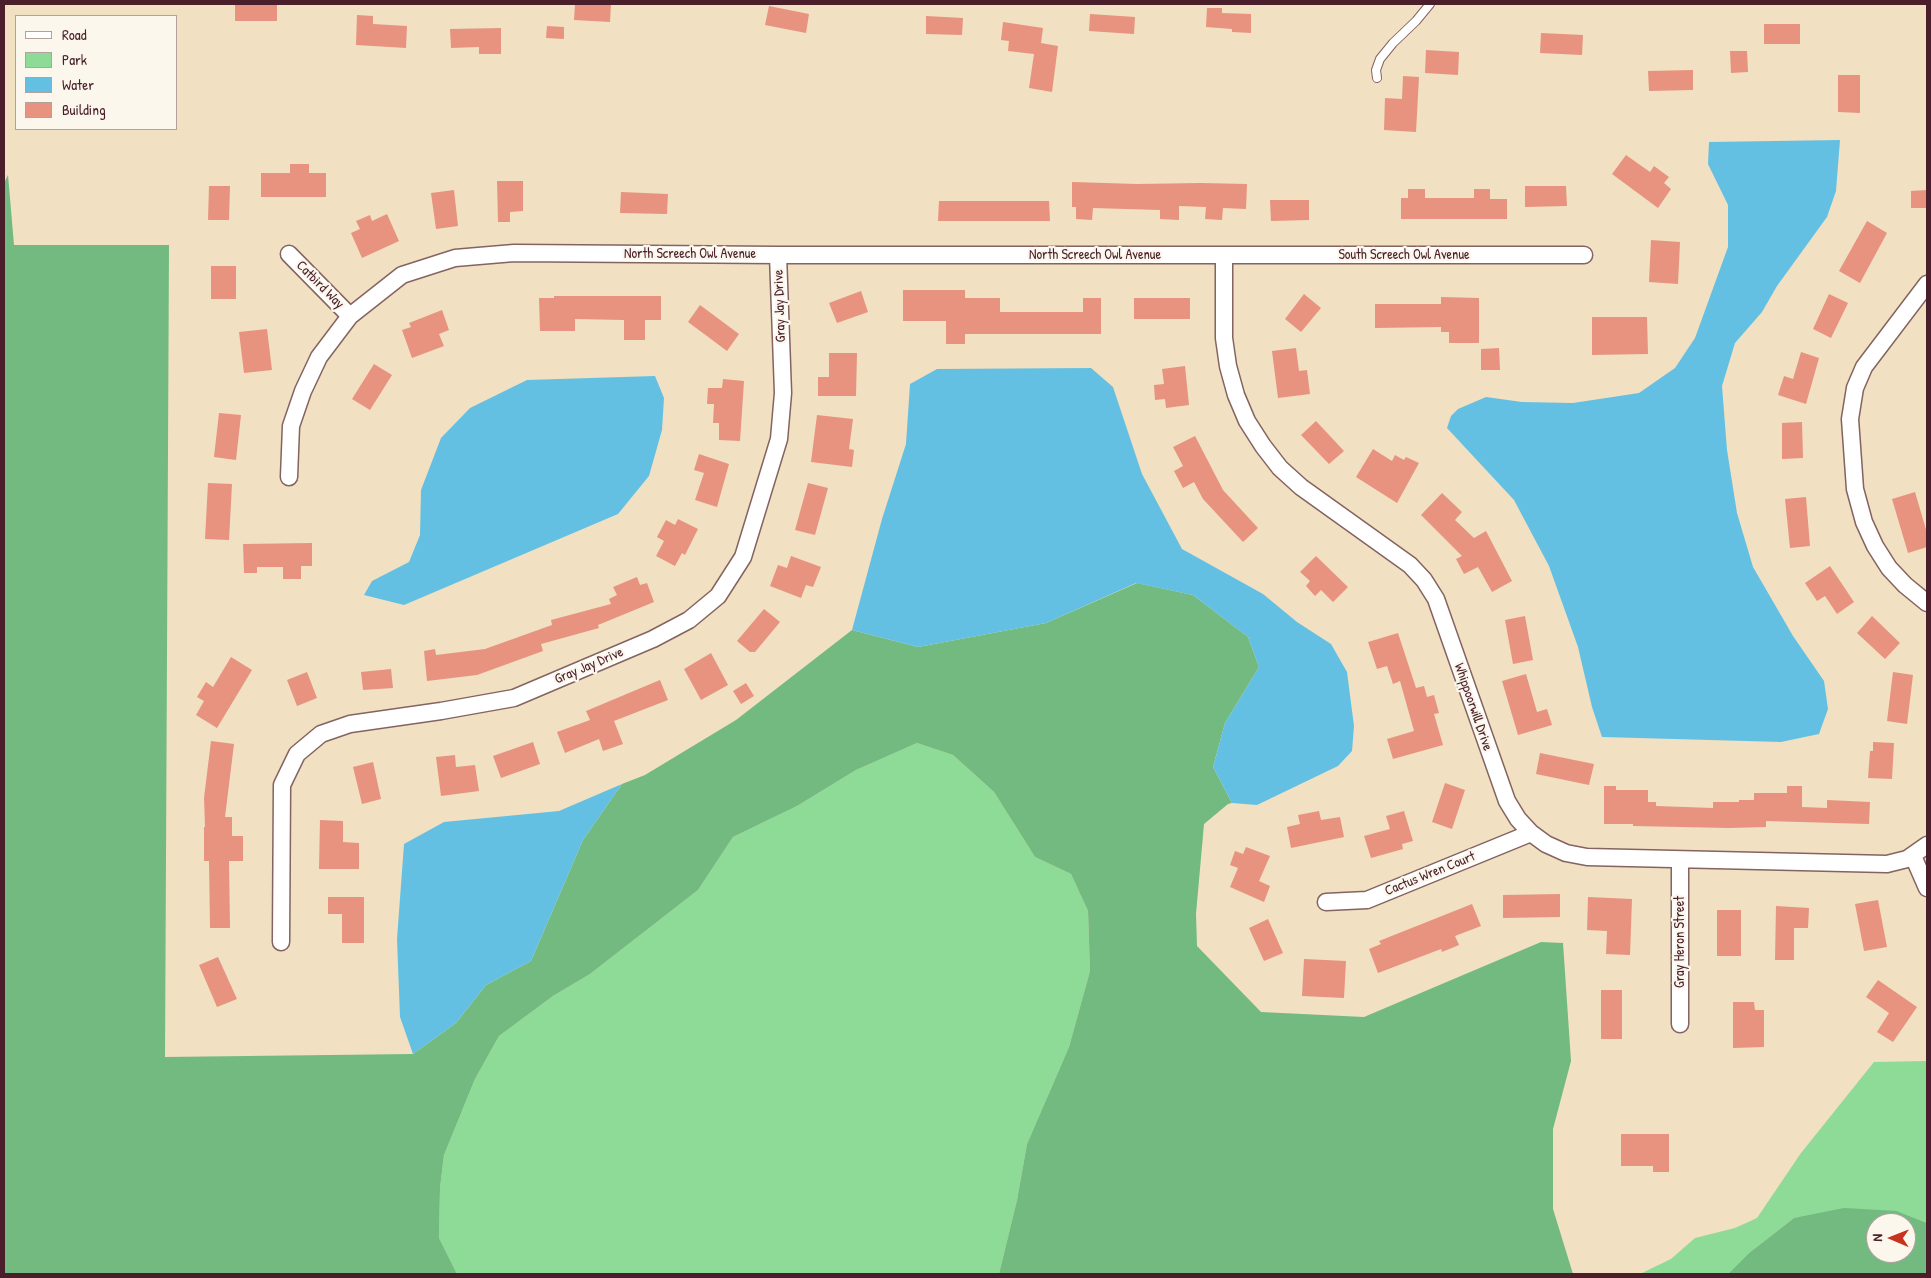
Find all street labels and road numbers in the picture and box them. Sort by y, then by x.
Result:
street label: North Screech Owl Avenue [624,246,756,262]
street label: North Screech Owl Avenue [1029,247,1161,263]
street label: South Screech Owl Avenue [1338,247,1470,263]
street label: Catbird Way [292,257,348,313]
street label: Gray Jay Drive [770,269,790,343]
street label: Gray Jay Drive [552,644,626,688]
street label: Whippoorwill Drive [1450,661,1496,753]
street label: Cactus Wren Court [1382,848,1478,900]
street label: Gray Heron Street [1672,896,1688,988]

